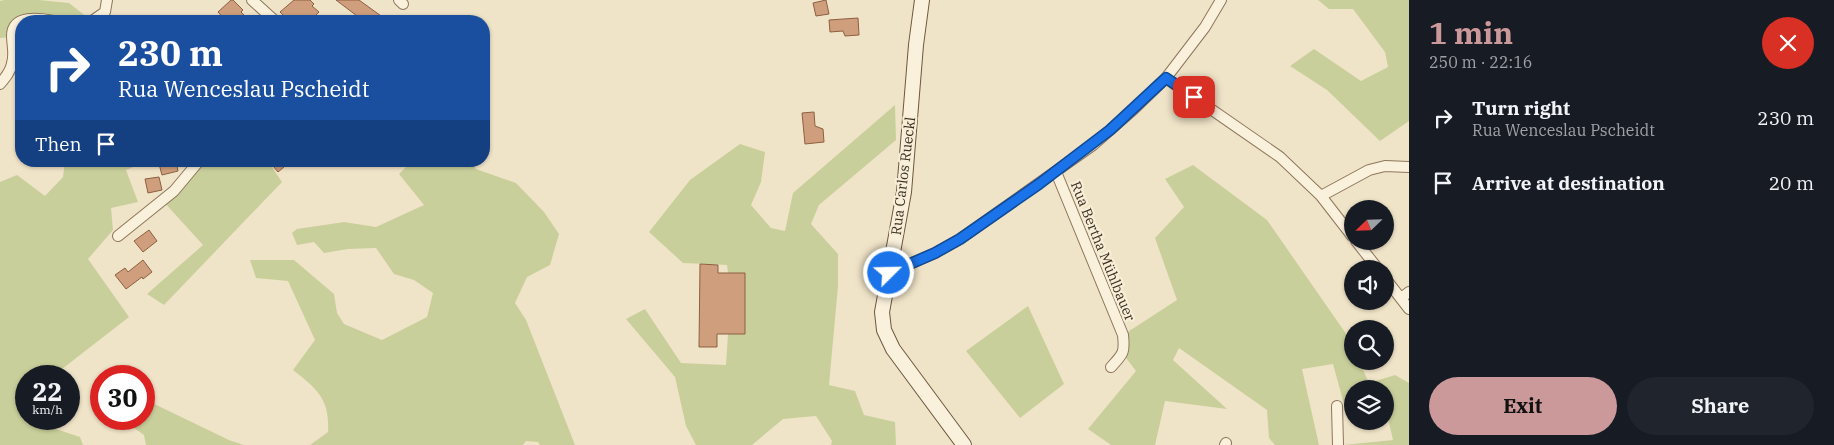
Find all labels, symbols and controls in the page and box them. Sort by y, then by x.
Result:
text: 1 min [1429,13,1513,52]
button: close [1762,17,1814,69]
text: 230 m [118,30,223,76]
icon: right [35,35,100,100]
text: 250 m · 22:16 [1429,52,1532,72]
text: Rua Wenceslau Pscheidt [118,74,369,103]
pin [1173,76,1215,118]
icon: arrive [1180,83,1208,111]
text: Turn right [1472,96,1570,120]
icon: right [1429,104,1457,132]
text: 230 m [1757,106,1814,130]
street label: Rua Carlos Rueckl [887,116,919,236]
text: Rua Wenceslau Pscheidt [1472,120,1655,140]
icon: arrive [92,130,120,158]
text: Then [35,132,82,156]
icon: arrive [1429,169,1457,197]
text: Arrive at destination [1472,171,1665,195]
text: 20 m [1769,171,1814,195]
street label: Rua Bertha Mühlbauer [1067,179,1140,324]
north arrow [1344,200,1394,250]
map controls [1344,200,1394,430]
position arrow [862,246,914,298]
button: sound [1344,260,1394,310]
button: search [1344,320,1394,370]
speed limit sign: 30 [90,365,155,430]
text: 22 [32,375,63,408]
button: Exit [1429,377,1617,435]
button: Share [1627,377,1814,435]
button: layers [1344,380,1394,430]
text: km/h [32,402,63,417]

